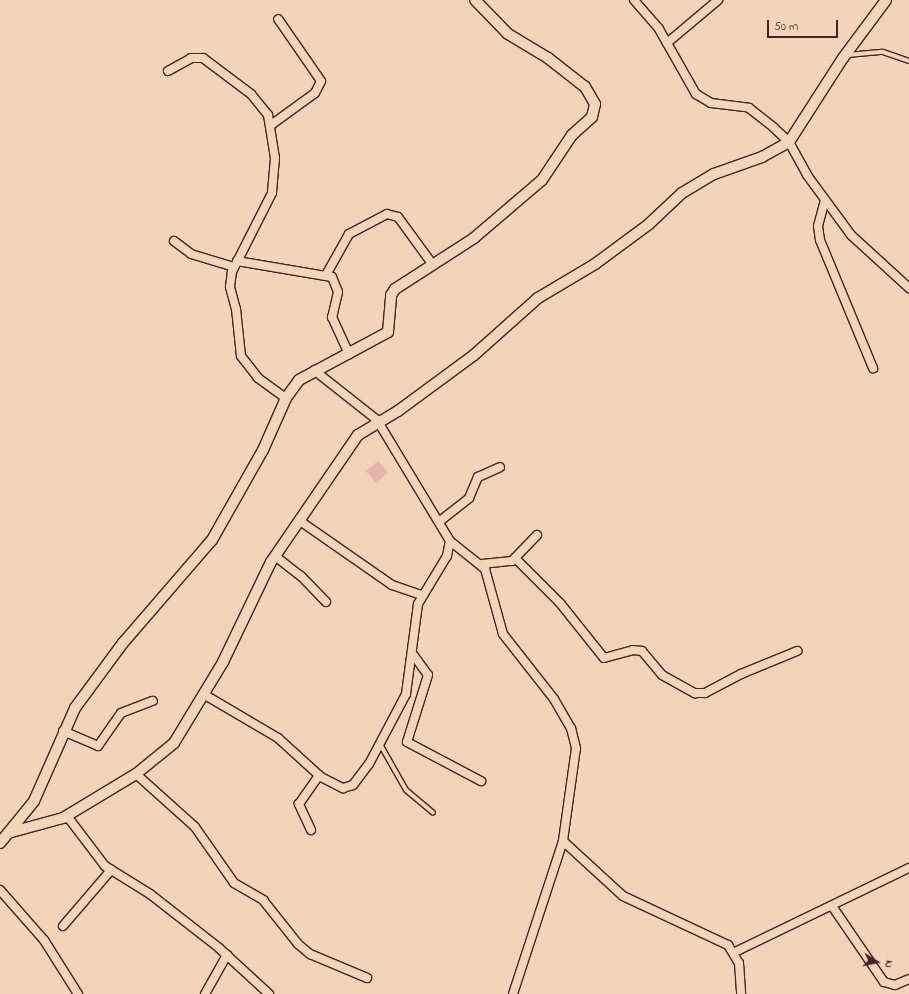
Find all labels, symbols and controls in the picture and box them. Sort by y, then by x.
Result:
scale bar [769,12,840,38]
text: 50 m [774,18,798,36]
north arrow [857,942,897,982]
text: N [880,959,897,969]

